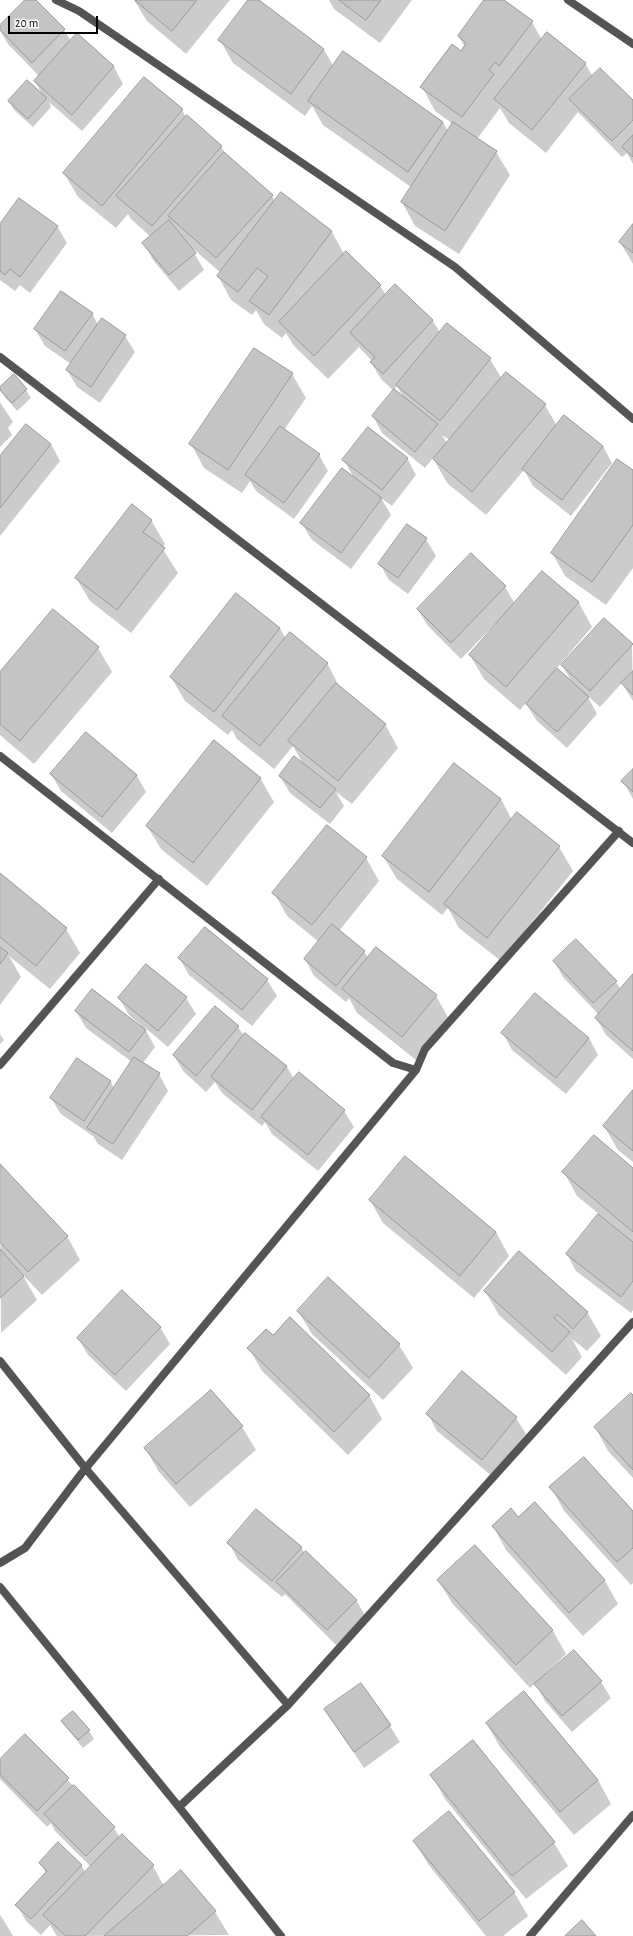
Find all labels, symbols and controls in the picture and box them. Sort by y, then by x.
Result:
scale bar [10,8,100,34]
text: 20 m [15,17,38,29]

